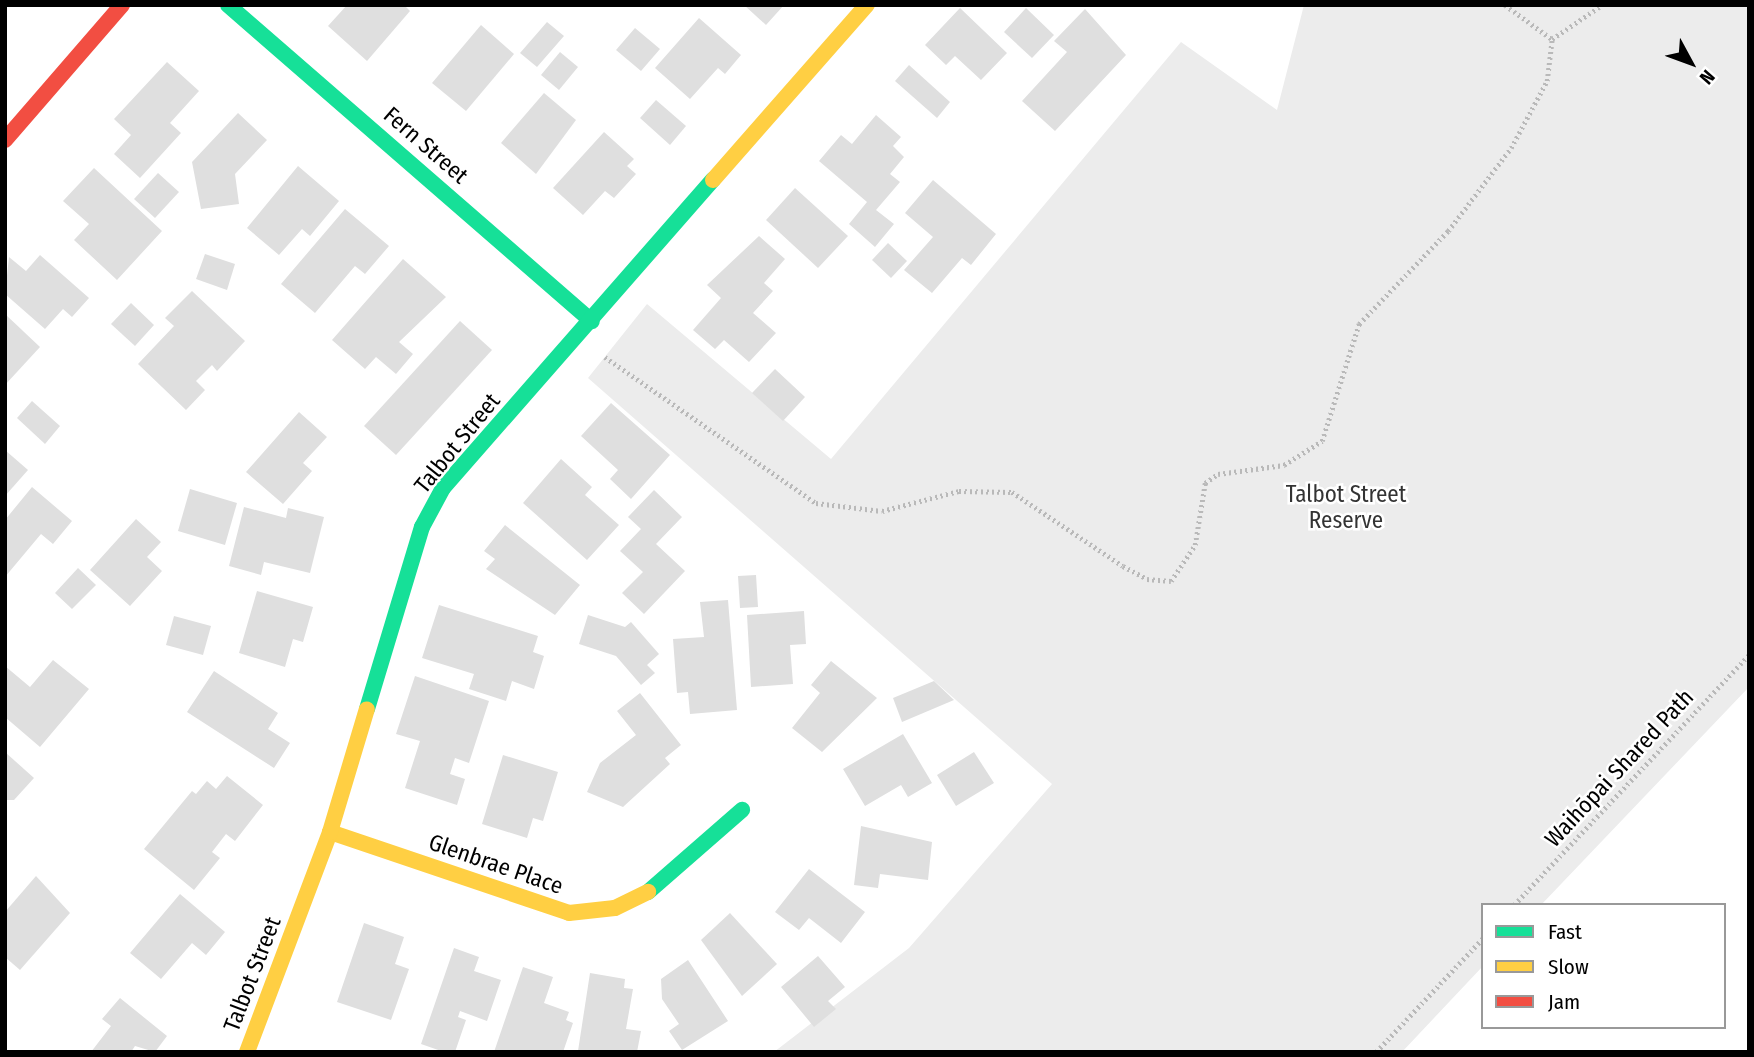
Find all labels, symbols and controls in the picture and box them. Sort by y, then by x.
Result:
north arrow [1656,28,1726,98]
text: N [1695,65,1720,89]
street label: Fern Street [378,101,474,189]
street label: Talbot Street [408,388,506,498]
park label: Talbot Street Reserve [1286,480,1406,534]
street label: Waihōpai Shared Path [1539,683,1699,853]
street label: Glenbrae Place [425,828,567,900]
legend [1481,903,1726,1029]
street label: Talbot Street [218,913,286,1035]
text: Fast [1548,919,1582,945]
text: Slow [1548,954,1589,980]
text: Jam [1548,989,1580,1015]

